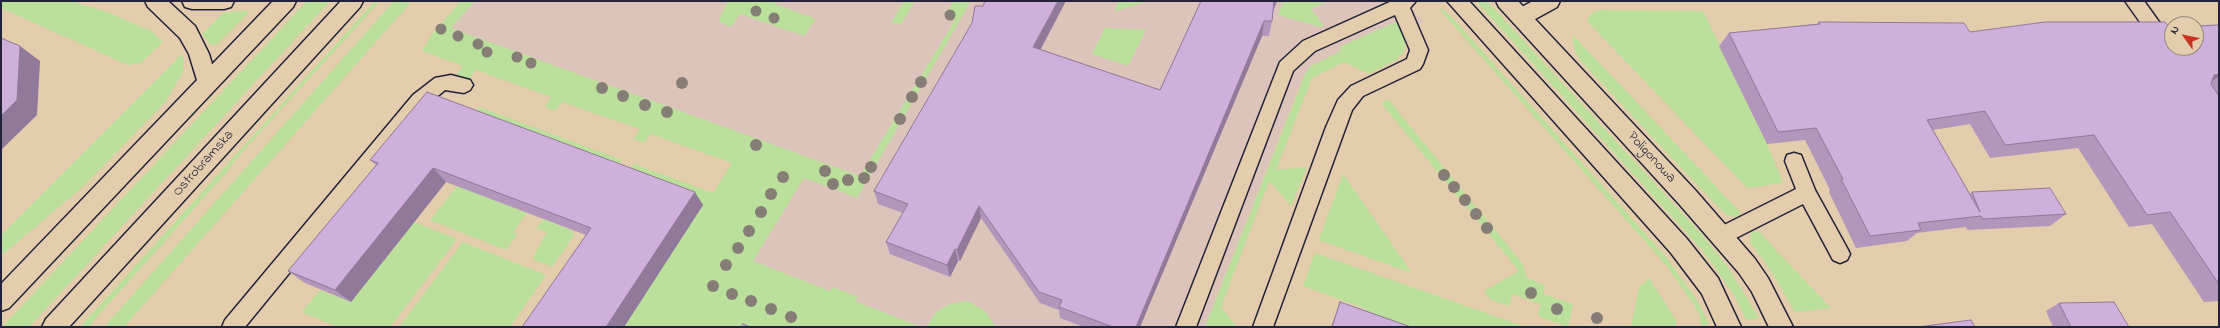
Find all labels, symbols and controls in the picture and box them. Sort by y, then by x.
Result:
north arrow [2164,16,2204,56]
text: N [2166,23,2184,37]
street label: Ostrobramska [170,127,238,201]
street label: Poligonowa [1623,129,1679,187]

